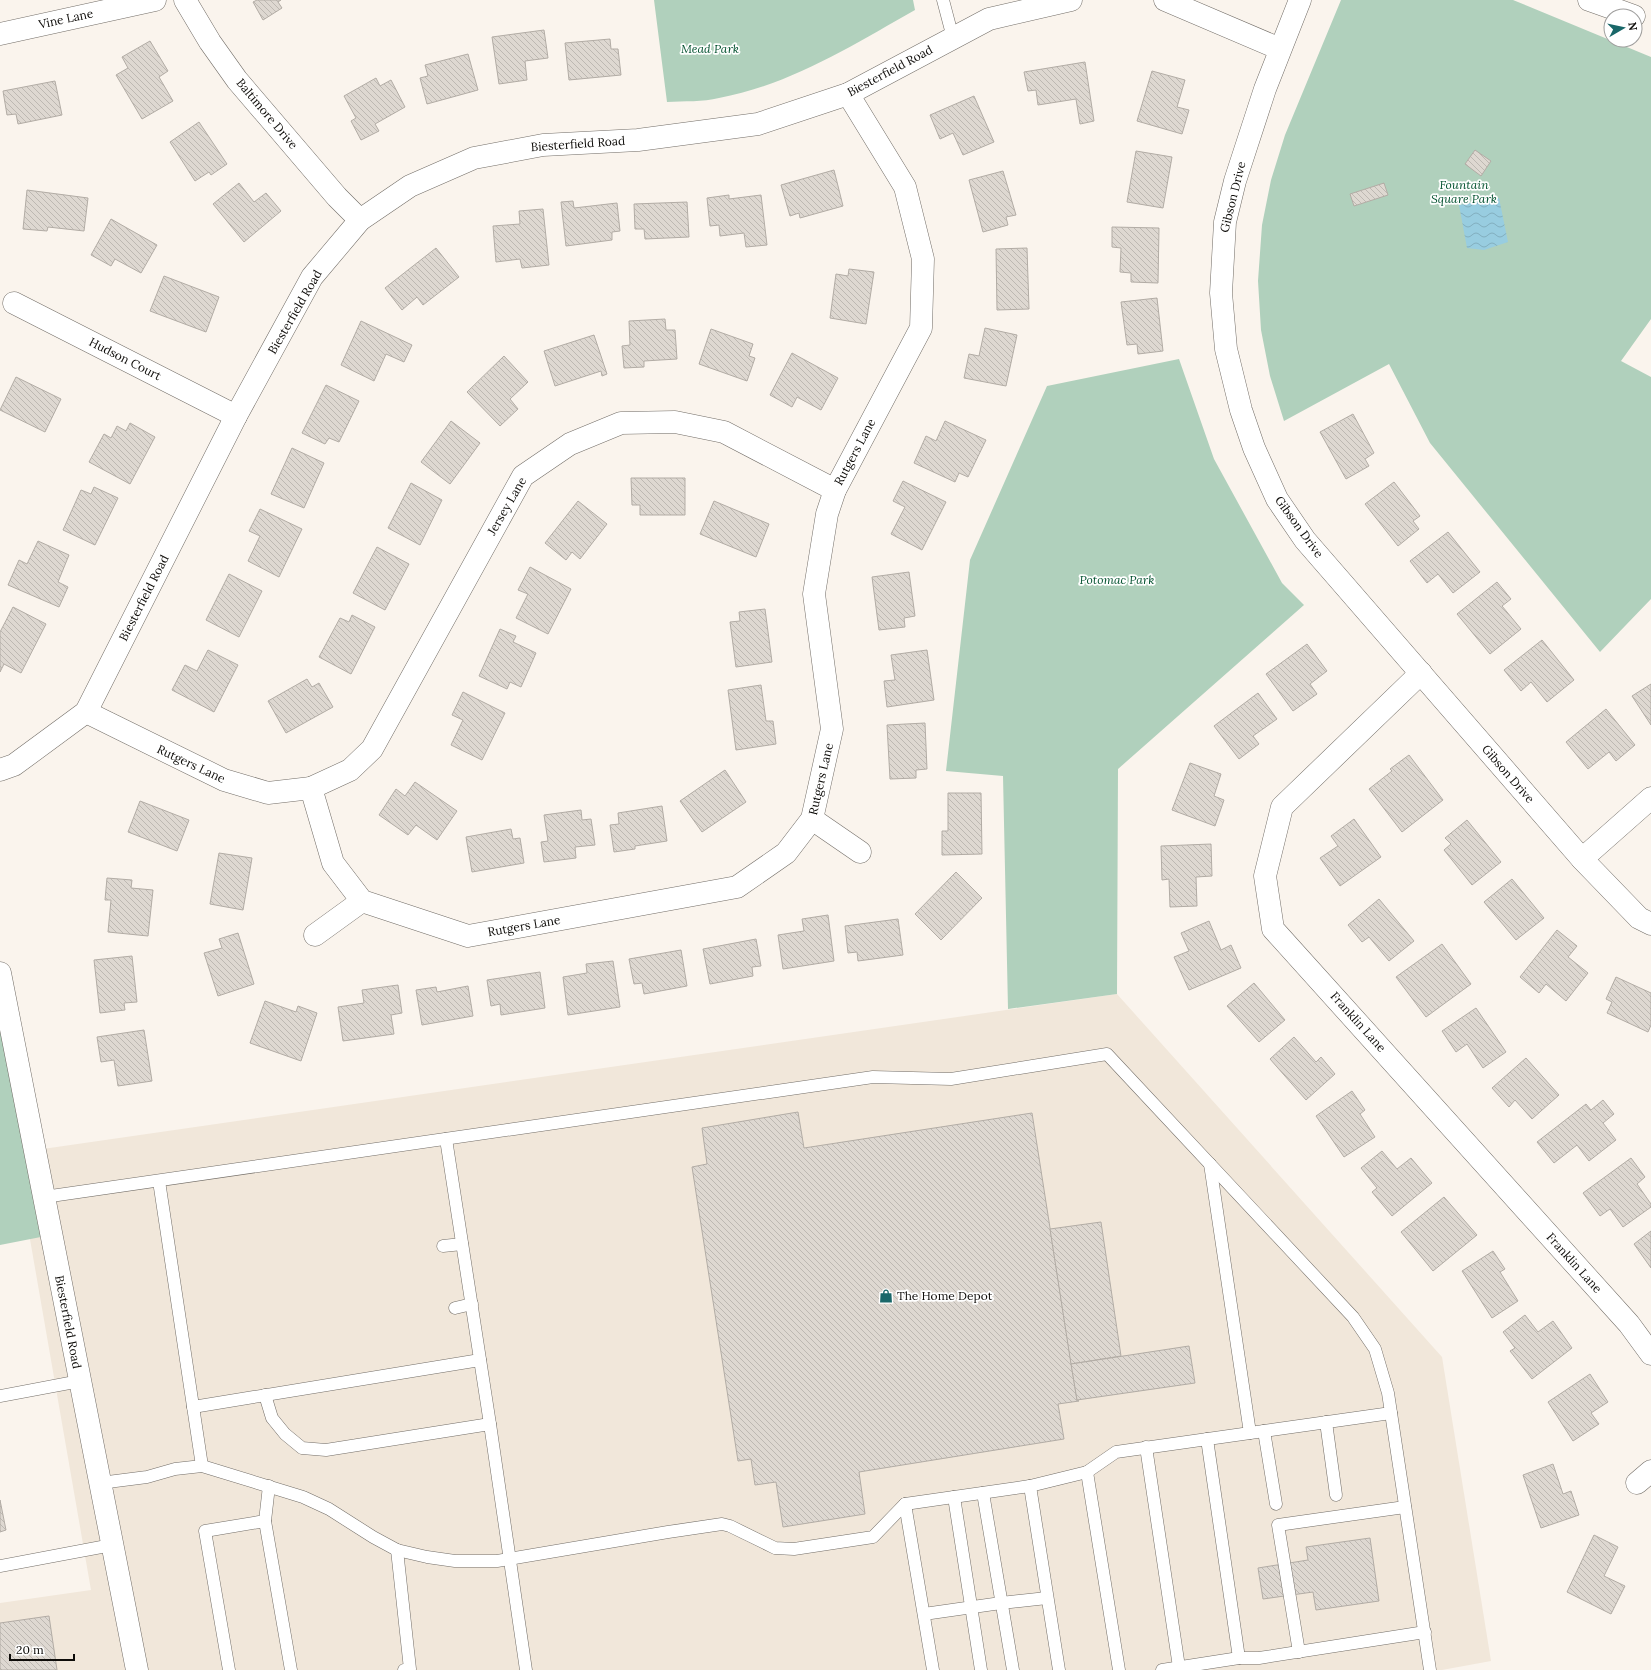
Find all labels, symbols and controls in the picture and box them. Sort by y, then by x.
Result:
street label: Vine Lane [36,5,95,32]
north arrow [1603,8,1643,48]
text: N [1625,21,1641,32]
park label: Mead Park [681,41,739,56]
street label: Biesterfield Road [844,42,935,99]
street label: Baltimore Drive [234,75,302,152]
street label: Biesterfield Road [530,133,626,154]
street label: Gibson Drive [1216,159,1249,234]
park label: Fountain Square Park [1431,177,1497,206]
street label: Biesterfield Road [264,267,325,356]
street label: Hudson Court [87,334,164,383]
street label: Rutgers Lane [831,415,879,488]
street label: Jersey Lane [483,474,529,538]
street label: Gibson Drive [1272,493,1327,561]
street label: Biesterfield Road [115,552,172,643]
park label: Potomac Park [1080,572,1154,587]
street label: Rutgers Lane [155,741,228,786]
street label: Rutgers Lane [805,741,836,816]
street label: Gibson Drive [1479,741,1538,806]
street label: Rutgers Lane [486,912,562,939]
street label: Franklin Lane [1327,989,1390,1055]
street label: Franklin Lane [1543,1230,1606,1296]
street label: Biesterfield Road [52,1274,85,1370]
shop icon: The Home Depot [878,1288,894,1304]
place label: The Home Depot [897,1288,993,1303]
scale bar [10,1636,74,1662]
text: 20 m [16,1642,44,1657]

